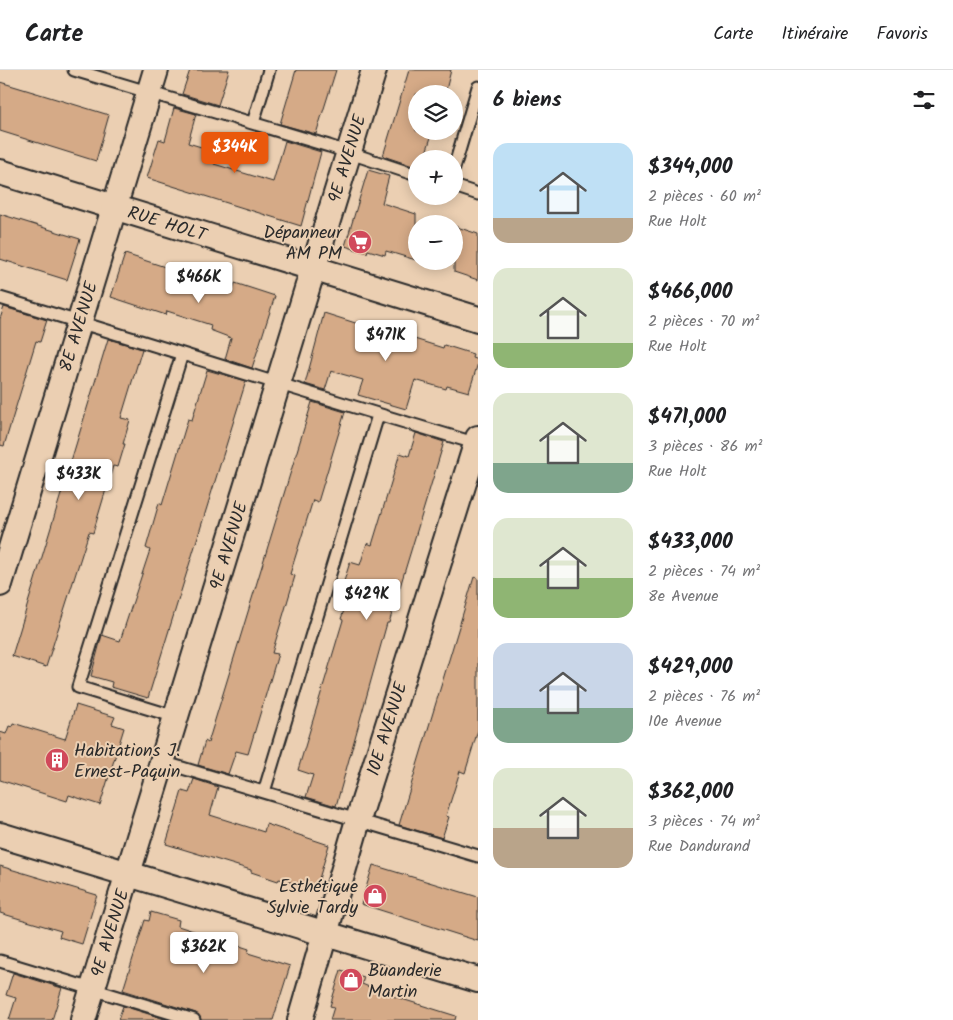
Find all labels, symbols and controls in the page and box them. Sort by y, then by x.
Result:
text: Carte [25,15,83,54]
text: Carte [713,20,753,49]
text: Itinéraire [781,20,848,49]
text: Favoris [876,20,928,49]
text: 6 biens [493,84,562,117]
map controls [408,85,463,270]
button: layers [408,85,463,140]
icon: filters [910,86,938,114]
street label: 9E AVENUE [321,111,376,207]
pin: $344K [200,132,270,174]
text: $344K [212,135,258,160]
button: + [408,150,463,205]
text: $344,000 [648,151,733,184]
icon: home [533,163,593,223]
text: 2 pièces · 60 m² [648,184,761,209]
street label: RUE HOLT [124,199,211,251]
text: Rue Holt [648,209,707,234]
button: − [408,215,463,270]
place label: Dépanneur AM PM [264,219,343,269]
supermarket icon: Dépanneur AM PM [347,229,373,255]
pin: $466K [164,262,234,304]
text: $466K [176,265,222,290]
text: $466,000 [648,276,732,309]
street label: 8E AVENUE [52,278,107,376]
icon: home [533,288,593,348]
text: 2 pièces · 70 m² [648,309,759,334]
pin: $471K [351,320,421,362]
text: $471K [366,323,406,348]
text: Rue Holt [648,334,707,359]
text: $471,000 [648,401,726,434]
icon: home [533,413,593,473]
text: 3 pièces · 86 m² [648,434,762,459]
pin: $433K [44,458,114,501]
text: Rue Holt [648,459,707,484]
text: $433K [56,462,102,487]
street label: 9E AVENUE [203,498,257,594]
text: $433,000 [648,526,733,559]
icon: home [533,538,593,598]
text: 2 pièces · 74 m² [648,559,760,584]
pin: $429K [332,578,402,621]
text: $429K [344,582,390,607]
text: 8e Avenue [648,584,718,609]
text: $429,000 [648,651,733,684]
icon: home [533,663,593,723]
street label: 10E AVENUE [360,678,417,780]
text: 2 pièces · 76 m² [648,684,760,709]
text: 10e Avenue [648,709,722,734]
place label: Habitations J. Ernest-Paquin [74,737,180,787]
building icon: Habitations J. Ernest-Paquin [44,747,70,773]
text: $362,000 [648,776,733,809]
icon: home [533,788,593,848]
text: 3 pièces · 74 m² [648,809,760,834]
text: Rue Dandurand [648,834,750,859]
place label: Esthétique Sylvie Tardy [267,873,359,923]
shop icon: Esthétique Sylvie Tardy [362,883,388,909]
street label: 9E AVENUE [84,885,138,981]
pin: $362K [169,932,239,974]
text: $362K [181,935,227,960]
place label: Buanderie Martin [368,957,442,1007]
shop icon: Buanderie Martin [338,967,364,993]

